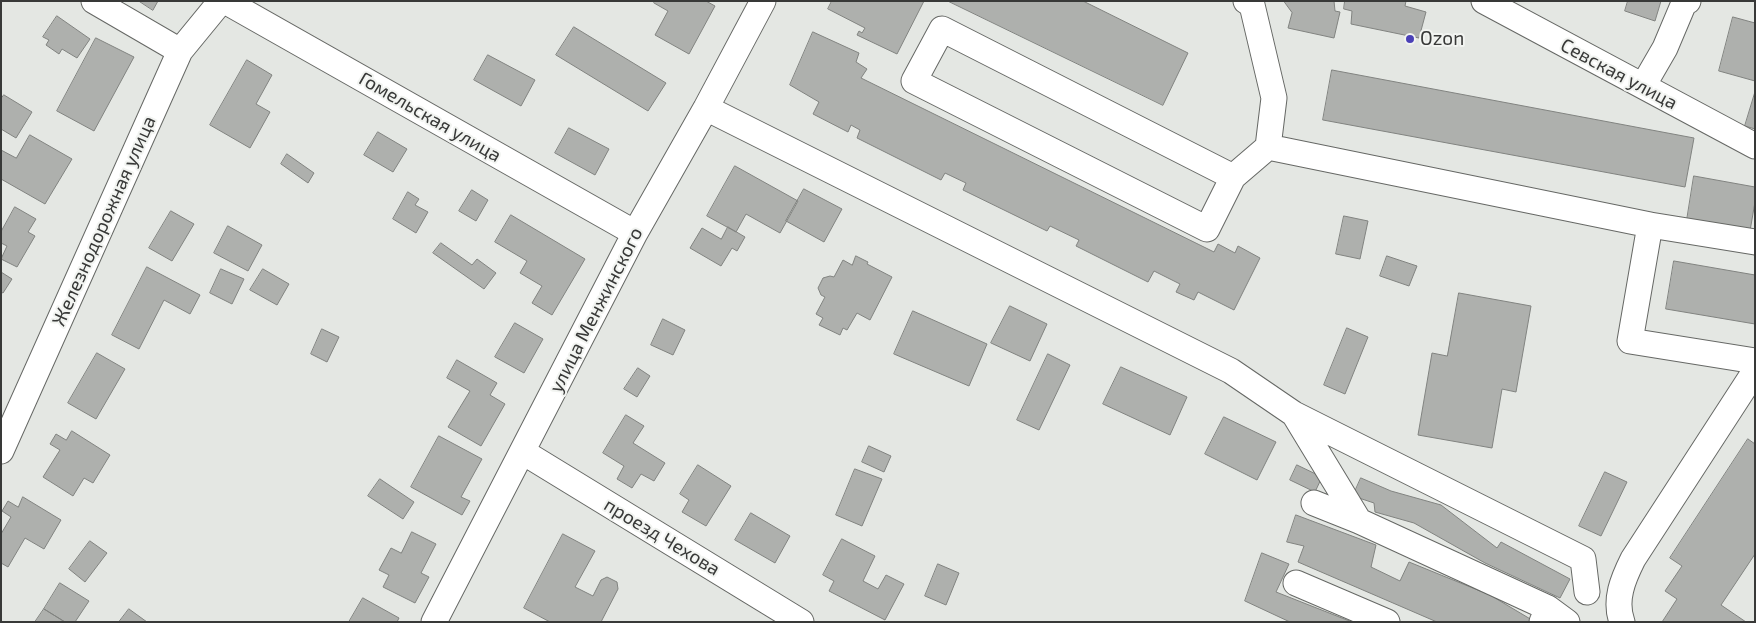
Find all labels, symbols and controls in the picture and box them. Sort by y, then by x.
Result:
place label: Ozon [1420,28,1464,50]
marker: Ozon [1404,33,1416,45]
street label: Севская улица [1557,34,1681,114]
street label: Гомельская улица [355,67,505,167]
street label: Железнодорожная улица [47,113,161,329]
street label: улица Менжинского [544,224,648,396]
street label: проезд Чехова [600,493,724,581]

